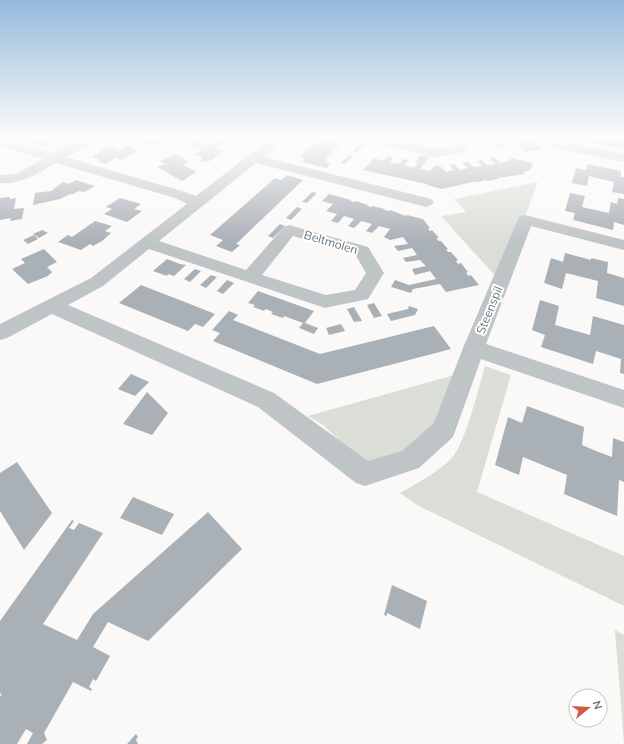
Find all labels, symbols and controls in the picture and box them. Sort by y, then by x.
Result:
street label: Beltmolen [302,227,360,257]
street label: Steenspil [473,284,505,336]
north arrow [568,688,608,728]
text: N [590,699,605,711]

